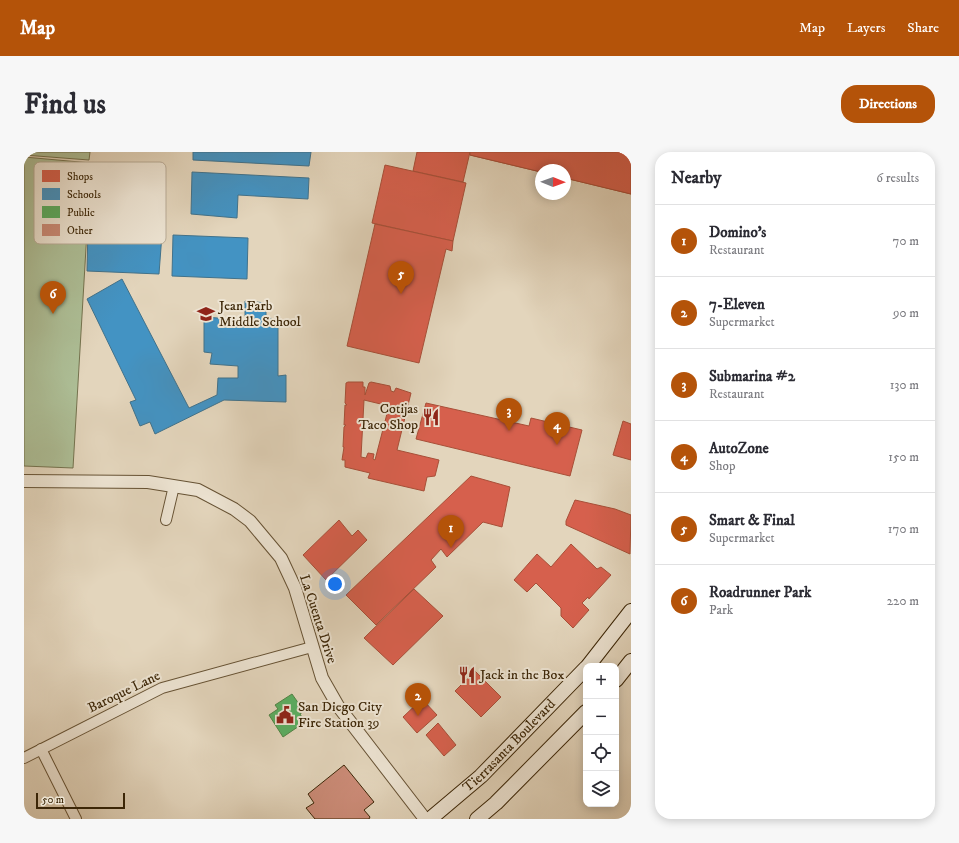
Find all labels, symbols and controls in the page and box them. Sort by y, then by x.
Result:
text: Map [20,17,55,40]
text: Map [799,19,825,37]
text: Layers [847,19,885,37]
text: Share [907,19,939,37]
button: Directions [841,85,935,123]
text: Find us [24,87,106,122]
legend [34,162,166,244]
north arrow [535,164,571,200]
text: Nearby [671,167,721,189]
text: Shops [67,170,93,184]
text: 6 results [876,170,919,186]
text: Schools [67,188,101,202]
text: Public [67,206,95,220]
text: Domino's [709,223,766,242]
text: Other [67,224,94,238]
text: 1 [682,233,686,249]
text: 70 m [893,233,919,249]
text: Restaurant [709,242,765,258]
pin: 5 [388,261,414,294]
pin: 6 [40,281,66,314]
text: 7-Eleven [709,295,765,314]
place label: Jean Farb Middle School [217,297,302,331]
school or university icon: Jean Farb Middle School [196,304,216,324]
text: 2 [681,305,687,321]
text: 90 m [893,305,919,321]
text: Supermarket [709,314,775,330]
text: Submarina #2 [709,367,795,386]
text: 3 [682,377,686,393]
text: 130 m [890,377,919,393]
text: Restaurant [709,386,765,402]
pin: 3 [496,398,522,431]
place label: Cotijas Taco Shop [358,400,418,434]
restaurant icon: Cotijas Taco Shop [421,407,441,427]
pin: 4 [544,412,570,445]
text: AutoZone [709,439,769,458]
text: 4 [680,449,688,465]
text: 150 m [888,449,919,465]
text: Shop [709,458,735,474]
text: Smart & Final [709,511,795,530]
pin: 1 [438,515,464,548]
text: 5 [681,521,687,537]
text: 170 m [888,521,919,537]
text: Supermarket [709,530,775,546]
street label: La Cuenta Drive [295,572,341,666]
your location [325,574,345,594]
text: Roadrunner Park [709,583,812,602]
text: 6 [681,593,687,609]
text: 220 m [887,593,919,609]
text: Park [709,602,733,618]
map controls [583,663,619,807]
button: + [583,663,619,699]
restaurant icon: Jack in the Box [457,665,477,685]
place label: Jack in the Box [478,666,564,684]
street label: Baroque Lane [85,667,163,717]
pin: 2 [405,683,431,716]
street label: Tierrasanta Boulevard [459,696,560,796]
place label: San Diego City Fire Station 39 [298,698,382,732]
button: − [583,699,619,735]
public building icon: San Diego City Fire Station 39 [275,705,295,725]
button: locate [583,735,619,771]
button: layers [583,771,619,807]
scale bar [36,791,125,810]
text: 50 m [42,793,64,807]

